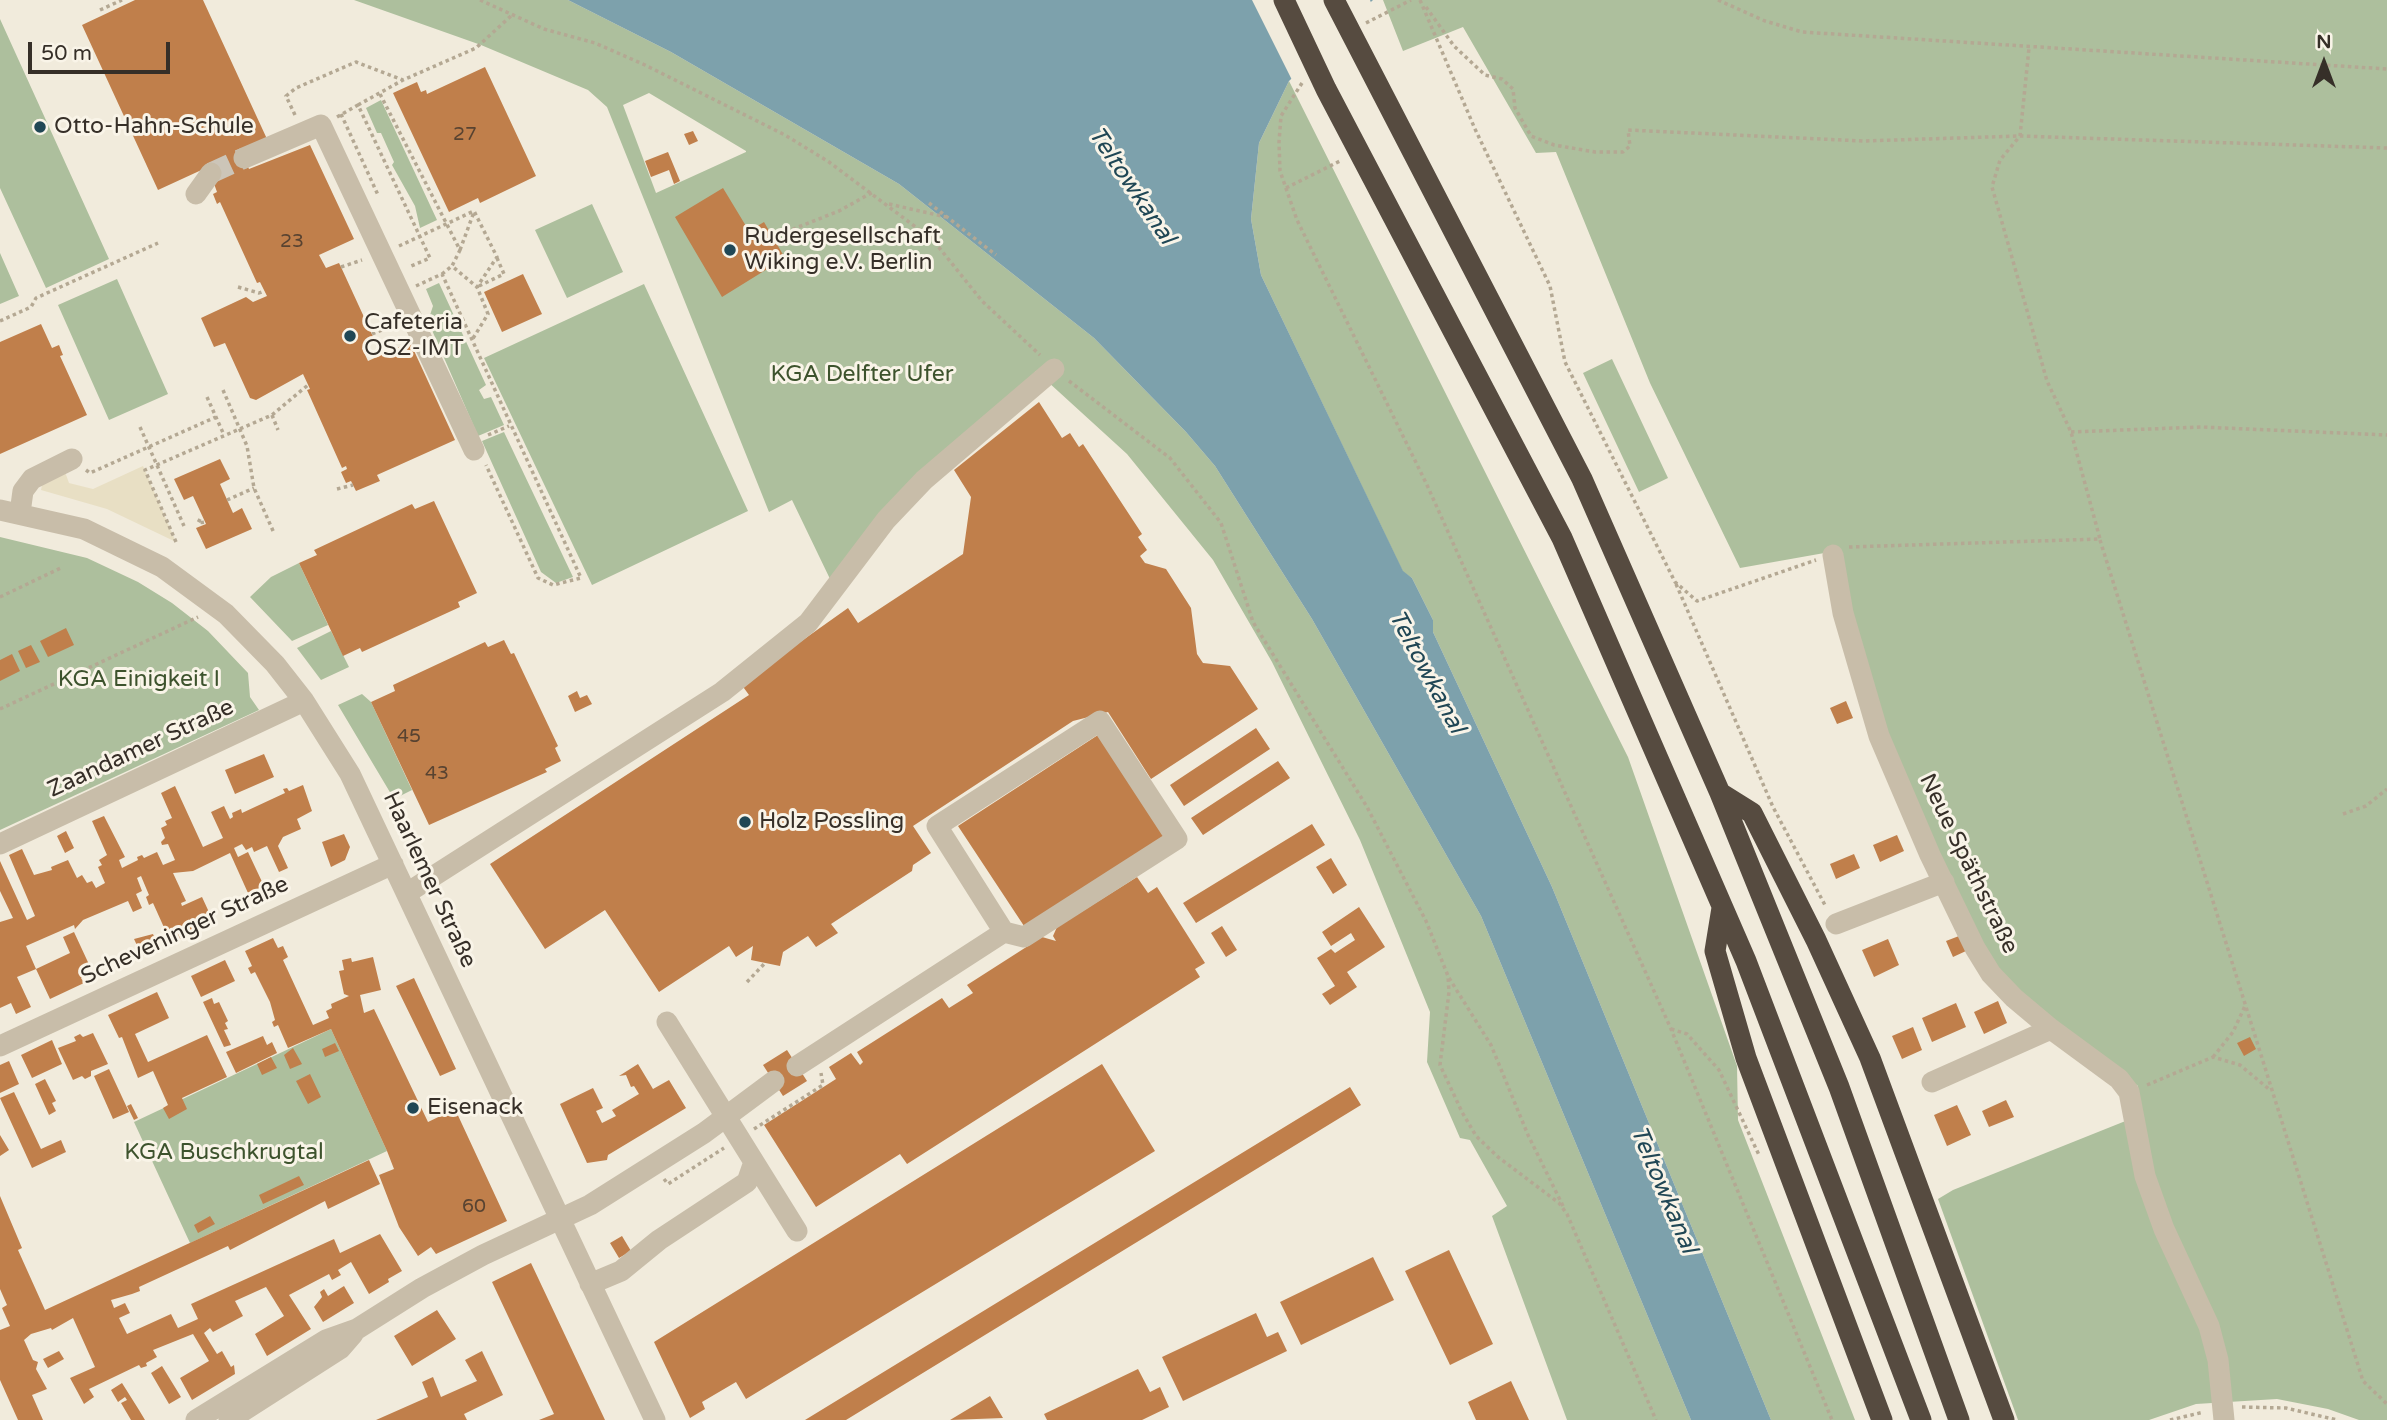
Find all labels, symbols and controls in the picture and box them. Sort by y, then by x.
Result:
scale bar [32,28,173,72]
north arrow [2289,28,2359,98]
text: N [2316,31,2332,53]
text: 50 m [41,41,92,66]
place label: Otto-Hahn-Schule [54,113,254,141]
marker: Otto-Hahn-Schule [32,119,48,135]
water label: Teltowkanal [1081,122,1181,250]
house number: 27 [453,124,477,146]
place label: Rudergesellschaft Wiking e.V. Berlin [744,223,941,277]
house number: 23 [280,231,304,253]
marker: Rudergesellschaft Wiking e.V. Berlin [722,242,738,258]
place label: Cafeteria OSZ-IMT [364,309,464,363]
marker: Cafeteria OSZ-IMT [342,328,358,344]
park label: KGA Delfter Ufer [770,361,954,389]
water label: Teltowkanal [1381,605,1471,739]
park label: KGA Einigkeit I [58,666,220,694]
street label: Zaandamer Straße [44,694,238,804]
house number: 45 [397,726,421,748]
house number: 43 [425,763,449,785]
street label: Neue Späthstraße [1913,770,2023,958]
street label: Haarlemer Straße [376,788,482,972]
place label: Holz Possling [759,808,904,836]
marker: Holz Possling [737,814,753,830]
street label: Scheveninger Straße [77,871,293,991]
place label: Eisenack [427,1094,523,1122]
marker: Eisenack [405,1100,421,1116]
water label: Teltowkanal [1623,1122,1703,1258]
park label: KGA Buschkrugtal [124,1139,324,1167]
house number: 60 [462,1196,486,1218]

